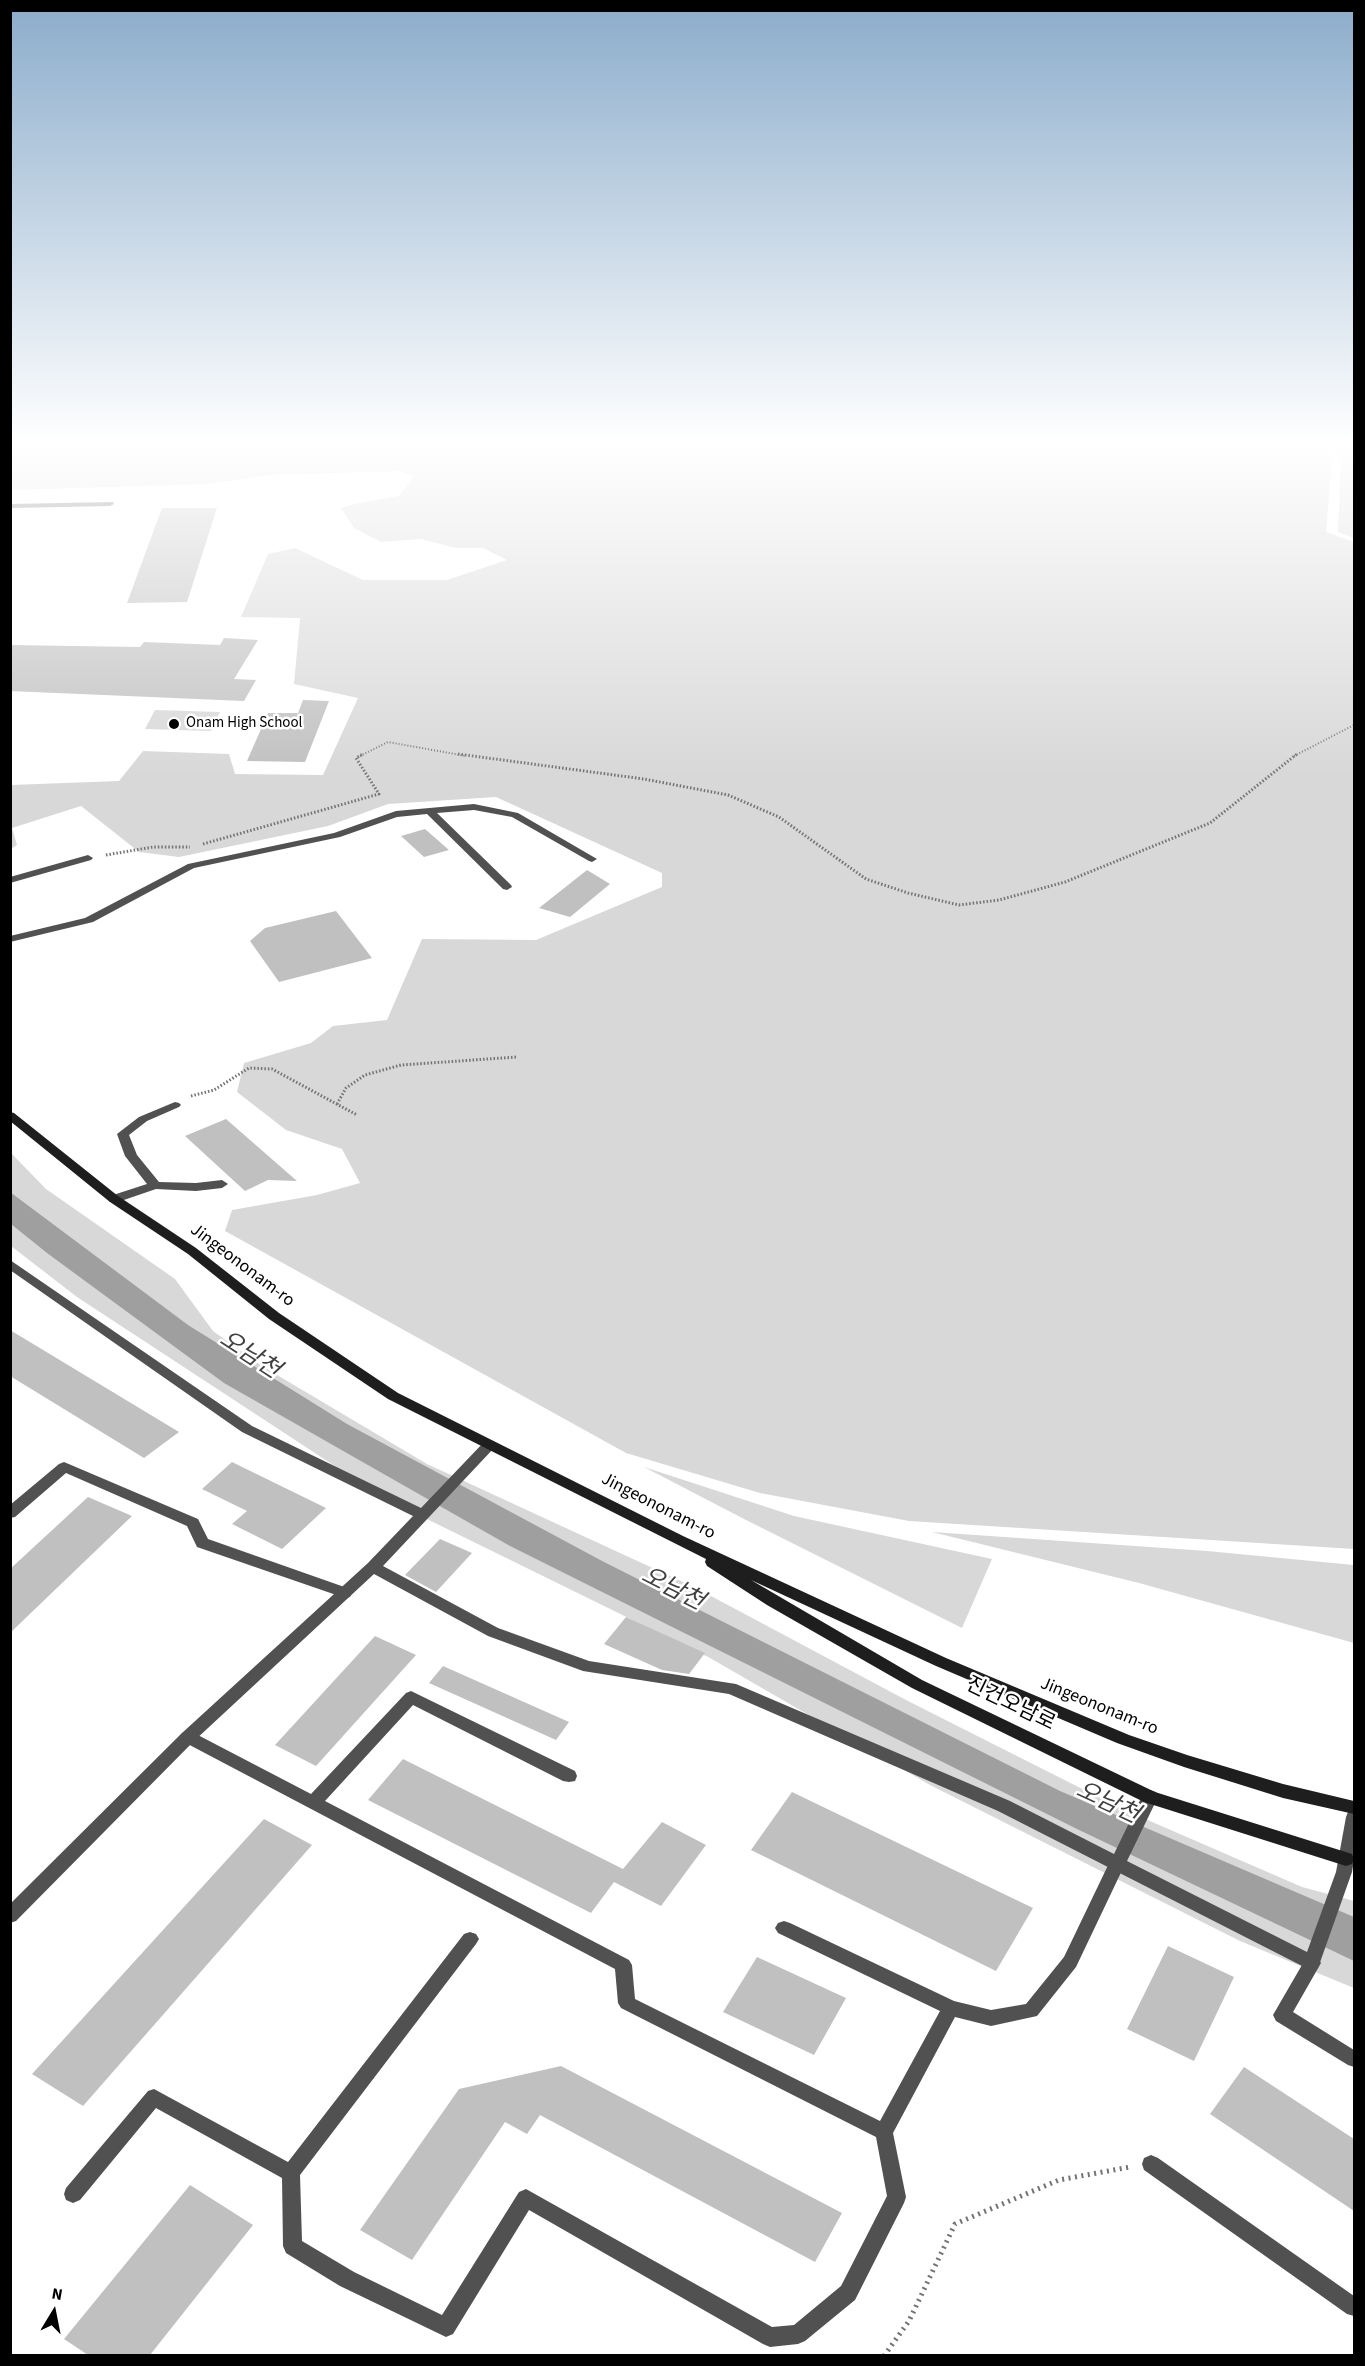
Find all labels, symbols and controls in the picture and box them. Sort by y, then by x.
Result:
place label: Onam High School [186,715,302,733]
marker: Onam High School [167,717,181,731]
street label: Jingeononam-ro [185,1220,299,1312]
water label: 오남천 [213,1326,285,1386]
street label: Jingeononam-ro [597,1469,719,1545]
water label: 오남천 [636,1562,708,1618]
street label: 진건오남로 [961,1673,1059,1737]
street label: Jingeononam-ro [1037,1674,1161,1740]
water label: 오남천 [1071,1777,1143,1831]
north arrow [24,2282,84,2342]
text: N [50,2283,64,2306]

